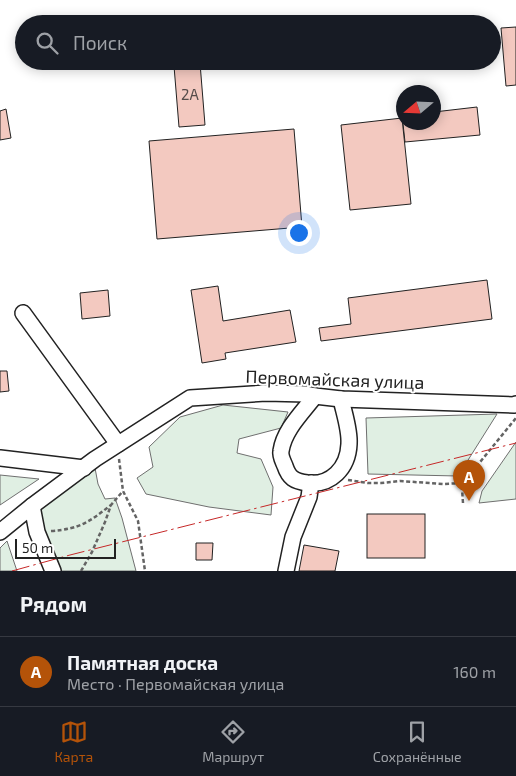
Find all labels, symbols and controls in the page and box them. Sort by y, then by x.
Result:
search box [15,15,501,70]
icon: search [33,29,61,57]
text: Поиск [73,31,127,54]
house number: 2А [181,85,200,103]
north arrow [396,85,441,130]
your location [286,220,312,246]
street label: Первомайская улица [245,365,425,393]
pin: A [453,460,485,501]
scale bar [15,536,116,559]
text: 50 m [22,539,53,556]
text: Рядом [20,591,87,616]
text: Памятная доска [67,651,218,674]
text: A [31,662,41,681]
text: 160 m [453,662,496,681]
text: Место · Первомайская улица [67,674,284,693]
tab: Карта [54,718,93,765]
tab: Маршрут [202,718,264,765]
tab: Сохранённые [373,718,462,765]

